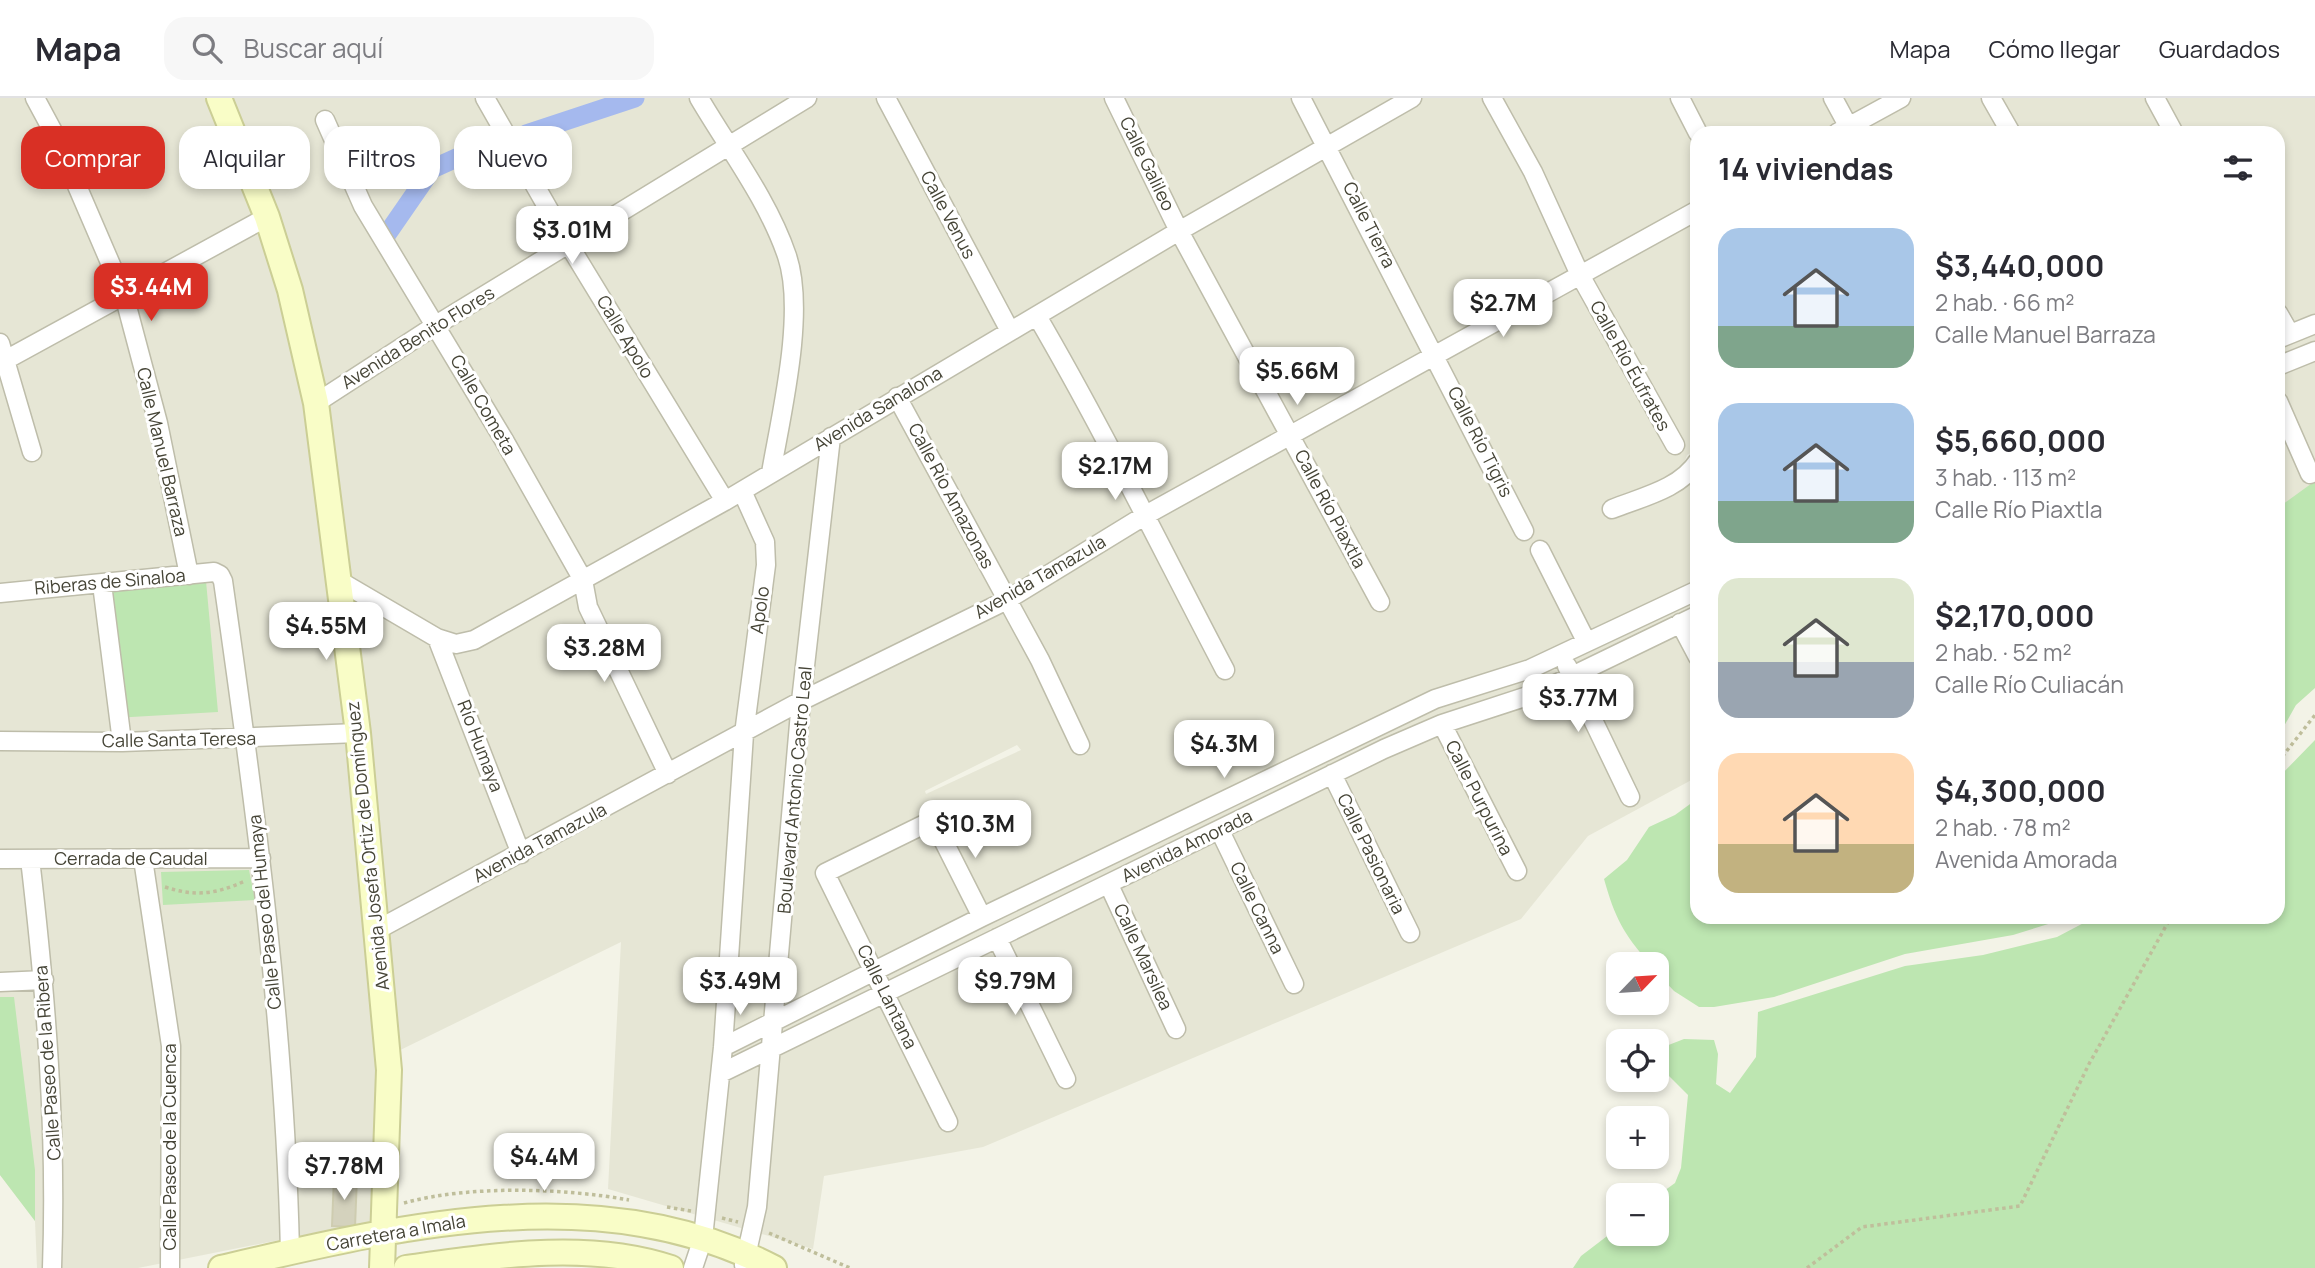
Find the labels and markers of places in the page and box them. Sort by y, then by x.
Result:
pin: $3.01M [515,206,629,266]
pin: $3.44M [94,264,208,323]
pin: $2.7M [1454,280,1552,339]
pin: $5.66M [1240,348,1354,407]
pin: $2.17M [1058,442,1172,502]
pin: $4.55M [269,602,383,662]
pin: $3.28M [547,624,661,684]
pin: $3.77M [1521,674,1635,734]
pin: $4.3M [1175,720,1273,780]
pin: $10.3M [918,800,1032,860]
pin: $3.49M [683,958,797,1017]
pin: $9.79M [958,958,1072,1017]
pin: $4.4M [495,1134,593,1193]
pin: $7.78M [287,1142,401,1202]

